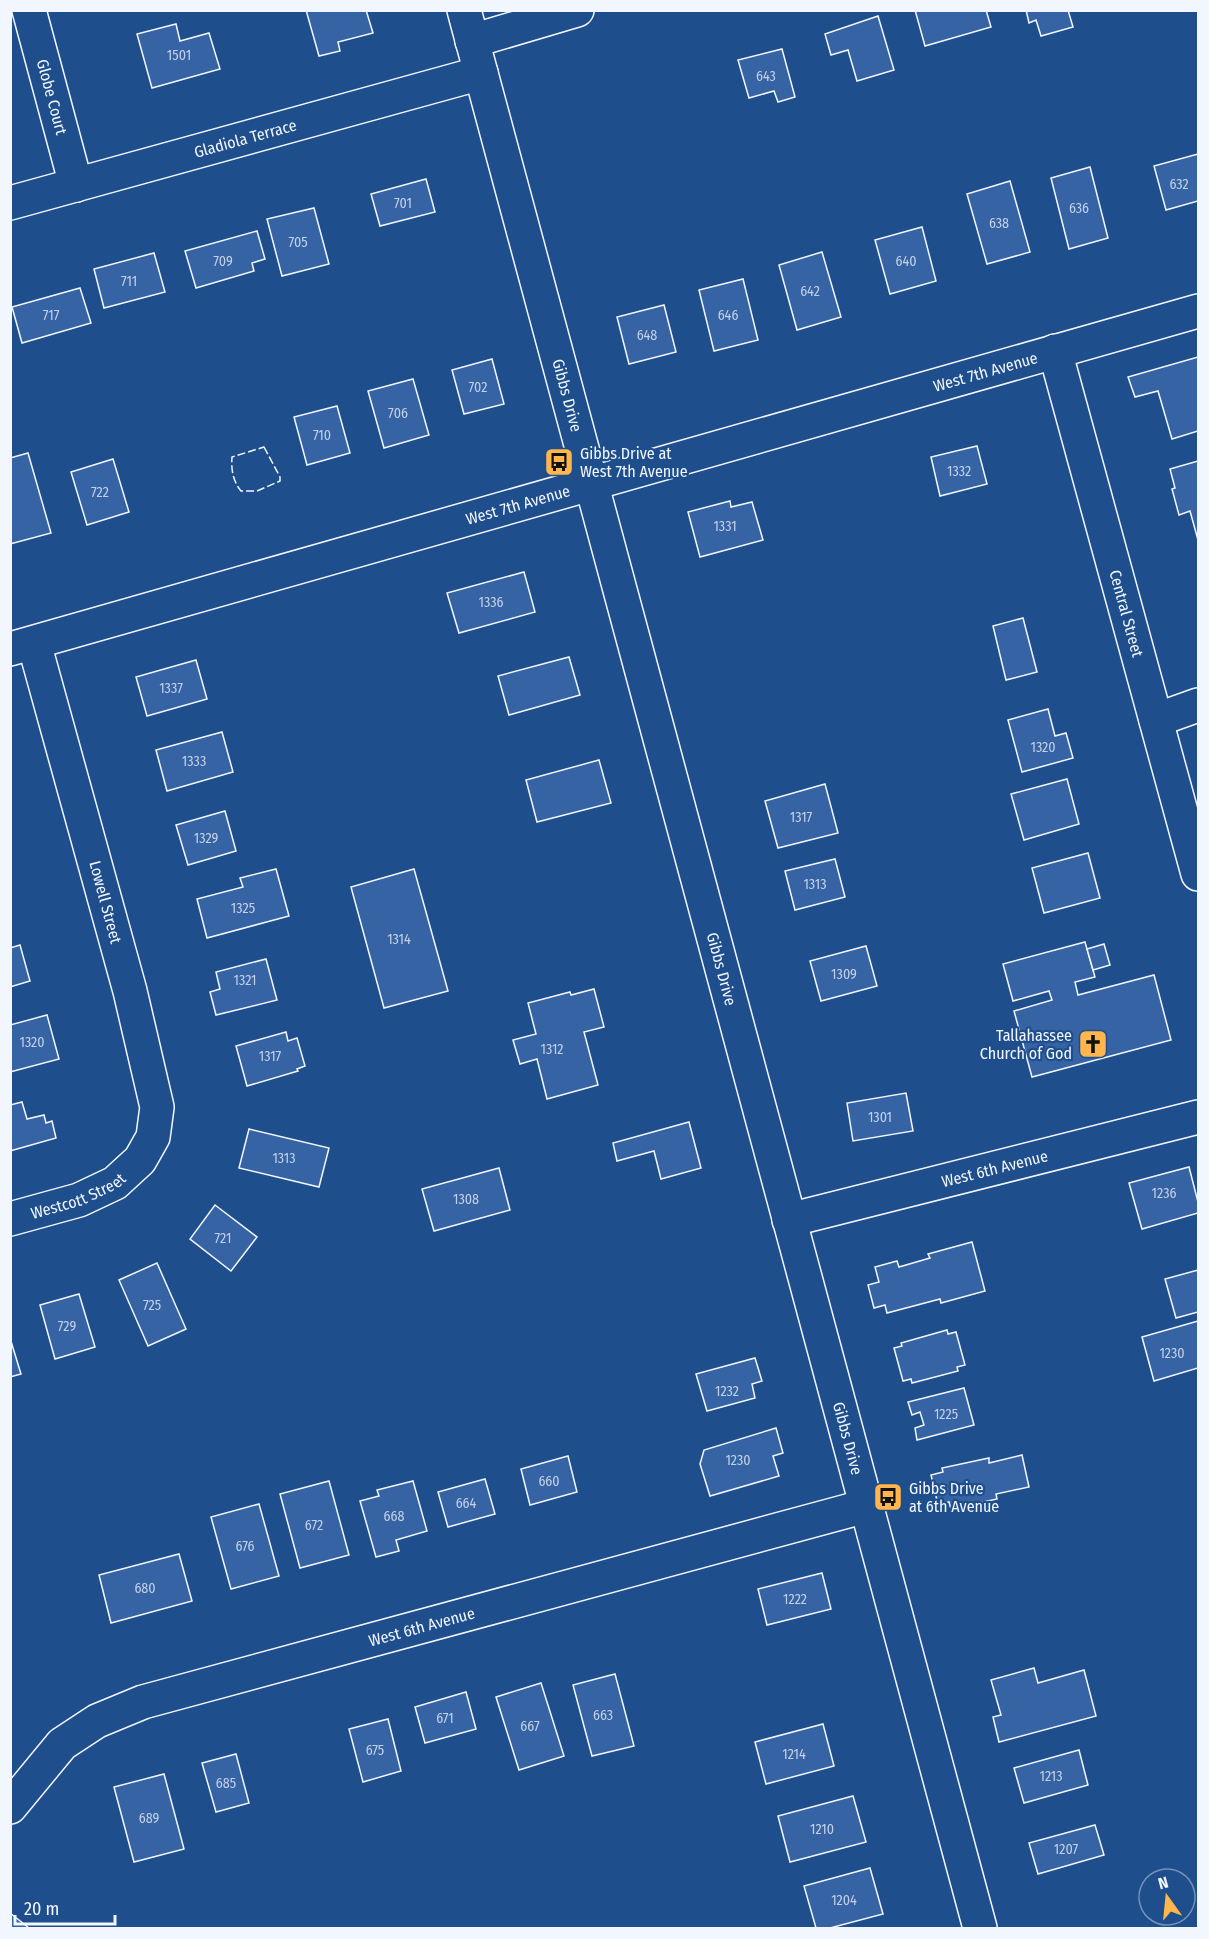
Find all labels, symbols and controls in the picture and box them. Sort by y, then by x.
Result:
house number: 1501 [167,47,191,64]
street label: Globe Court [33,57,71,138]
house number: 643 [756,68,776,85]
street label: Gladiola Terrace [192,115,299,162]
house number: 632 [1169,176,1189,193]
house number: 701 [394,195,412,212]
house number: 636 [1069,200,1089,217]
house number: 638 [989,215,1009,232]
house number: 705 [288,234,308,251]
house number: 709 [213,253,233,270]
house number: 640 [895,253,917,270]
house number: 711 [121,273,137,290]
house number: 642 [800,283,820,300]
house number: 717 [43,307,60,324]
house number: 646 [718,307,738,324]
house number: 648 [637,327,657,344]
street label: West 7th Avenue [931,348,1040,396]
street label: Gibbs Drive [548,357,586,434]
house number: 702 [469,379,487,396]
house number: 706 [388,405,408,422]
house number: 710 [313,427,331,444]
place label: Gibbs Drive at West 7th Avenue [580,444,688,481]
bus stop icon: Gibbs Drive at West 7th Avenue [543,446,575,478]
house number: 1332 [947,463,971,480]
street label: West 7th Avenue [464,481,572,529]
house number: 722 [91,484,109,501]
house number: 1331 [713,518,737,535]
street label: Central Street [1105,568,1147,660]
house number: 1336 [478,594,504,611]
house number: 1337 [159,680,183,697]
house number: 1320 [1030,739,1056,756]
house number: 1333 [182,753,206,770]
house number: 1317 [790,809,813,826]
house number: 1329 [194,830,218,847]
street label: Lowell Street [85,859,126,946]
house number: 1313 [803,876,827,893]
house number: 1325 [231,900,255,917]
street label: Gibbs Drive [703,930,740,1008]
house number: 1314 [387,931,411,948]
house number: 1309 [831,966,857,983]
house number: 1321 [234,972,257,989]
place label: Tallahassee Church of God [980,1026,1072,1063]
church icon: Tallahassee Church of God [1077,1028,1109,1060]
house number: 1320 [19,1034,45,1051]
house number: 1312 [540,1041,564,1058]
house number: 1317 [259,1048,282,1065]
house number: 1301 [868,1109,892,1126]
street label: West 6th Avenue [940,1146,1050,1191]
house number: 1313 [272,1150,296,1167]
street label: Westcott Street [29,1169,130,1223]
house number: 1236 [1152,1185,1176,1202]
house number: 1308 [453,1191,479,1208]
house number: 721 [215,1230,231,1247]
house number: 725 [143,1297,161,1314]
house number: 729 [58,1318,76,1335]
house number: 1230 [1159,1345,1185,1362]
house number: 1232 [715,1383,739,1400]
street label: Gibbs Drive [829,1400,867,1477]
house number: 1225 [934,1406,958,1423]
house number: 1230 [725,1452,751,1469]
house number: 660 [538,1473,560,1490]
place label: Gibbs Drive at 6th Avenue [909,1479,999,1516]
bus stop icon: Gibbs Drive at 6th Avenue [872,1481,904,1513]
house number: 664 [456,1495,477,1512]
house number: 668 [384,1508,404,1525]
house number: 672 [305,1517,323,1534]
house number: 676 [236,1538,255,1555]
house number: 680 [134,1580,156,1597]
house number: 1222 [783,1591,807,1608]
street label: West 6th Avenue [367,1603,477,1650]
house number: 663 [593,1707,613,1724]
house number: 671 [436,1710,454,1727]
house number: 667 [520,1718,540,1735]
house number: 675 [366,1742,384,1759]
house number: 1214 [782,1746,806,1763]
house number: 1213 [1039,1768,1063,1785]
house number: 685 [216,1775,236,1792]
house number: 689 [139,1810,159,1827]
house number: 1210 [810,1821,834,1838]
house number: 1207 [1054,1841,1078,1858]
north arrow [1137,1867,1197,1927]
text: N [1156,1873,1170,1893]
scale bar [15,1888,116,1926]
house number: 1204 [831,1892,857,1909]
text: 20 m [24,1898,59,1920]

